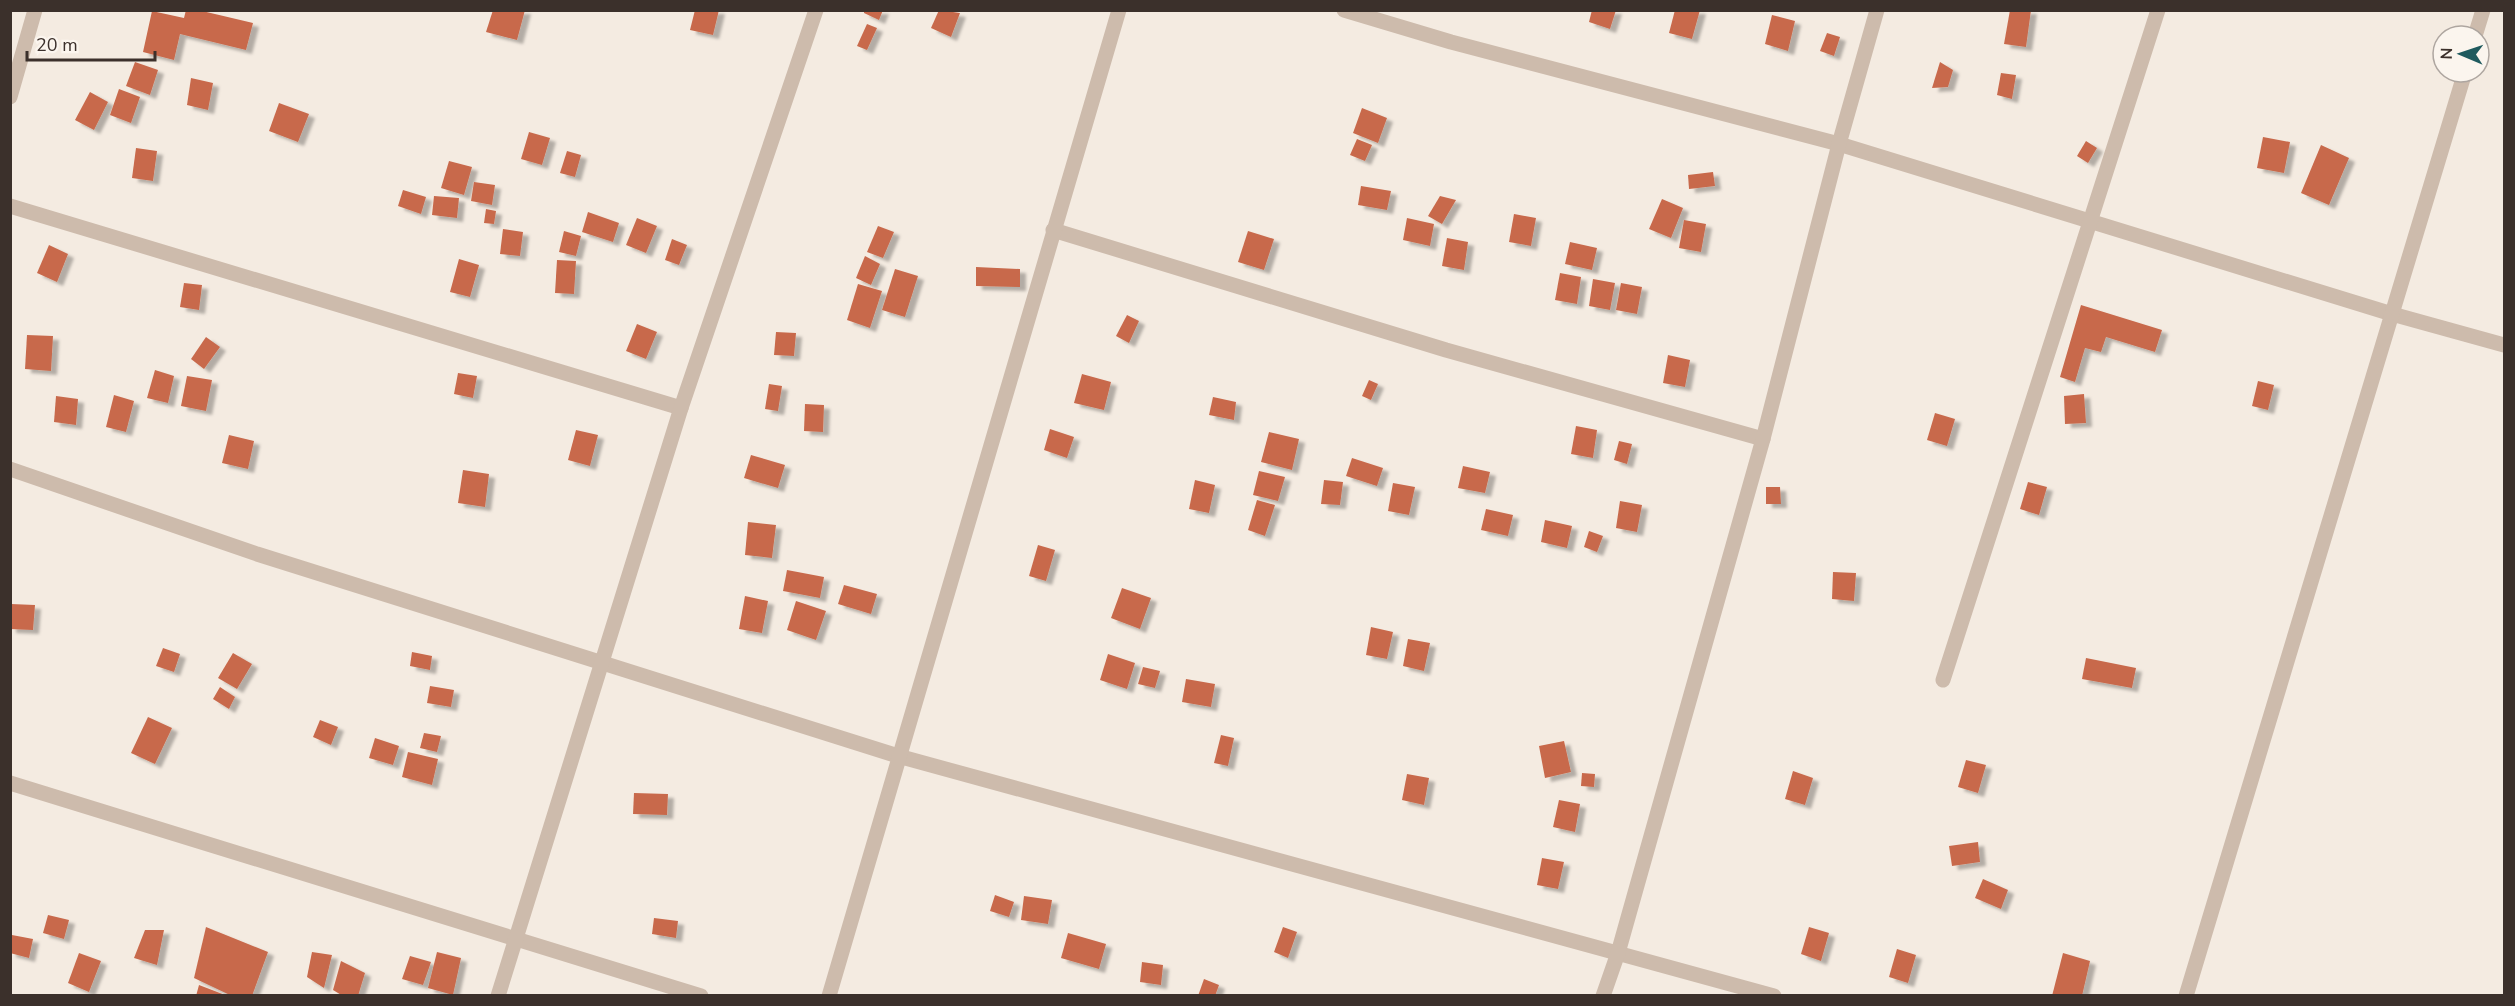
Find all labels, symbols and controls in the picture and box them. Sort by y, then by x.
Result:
scale bar [27,24,154,62]
north arrow [2431,24,2491,84]
text: 20 m [36,33,78,57]
text: N [2436,47,2458,60]

